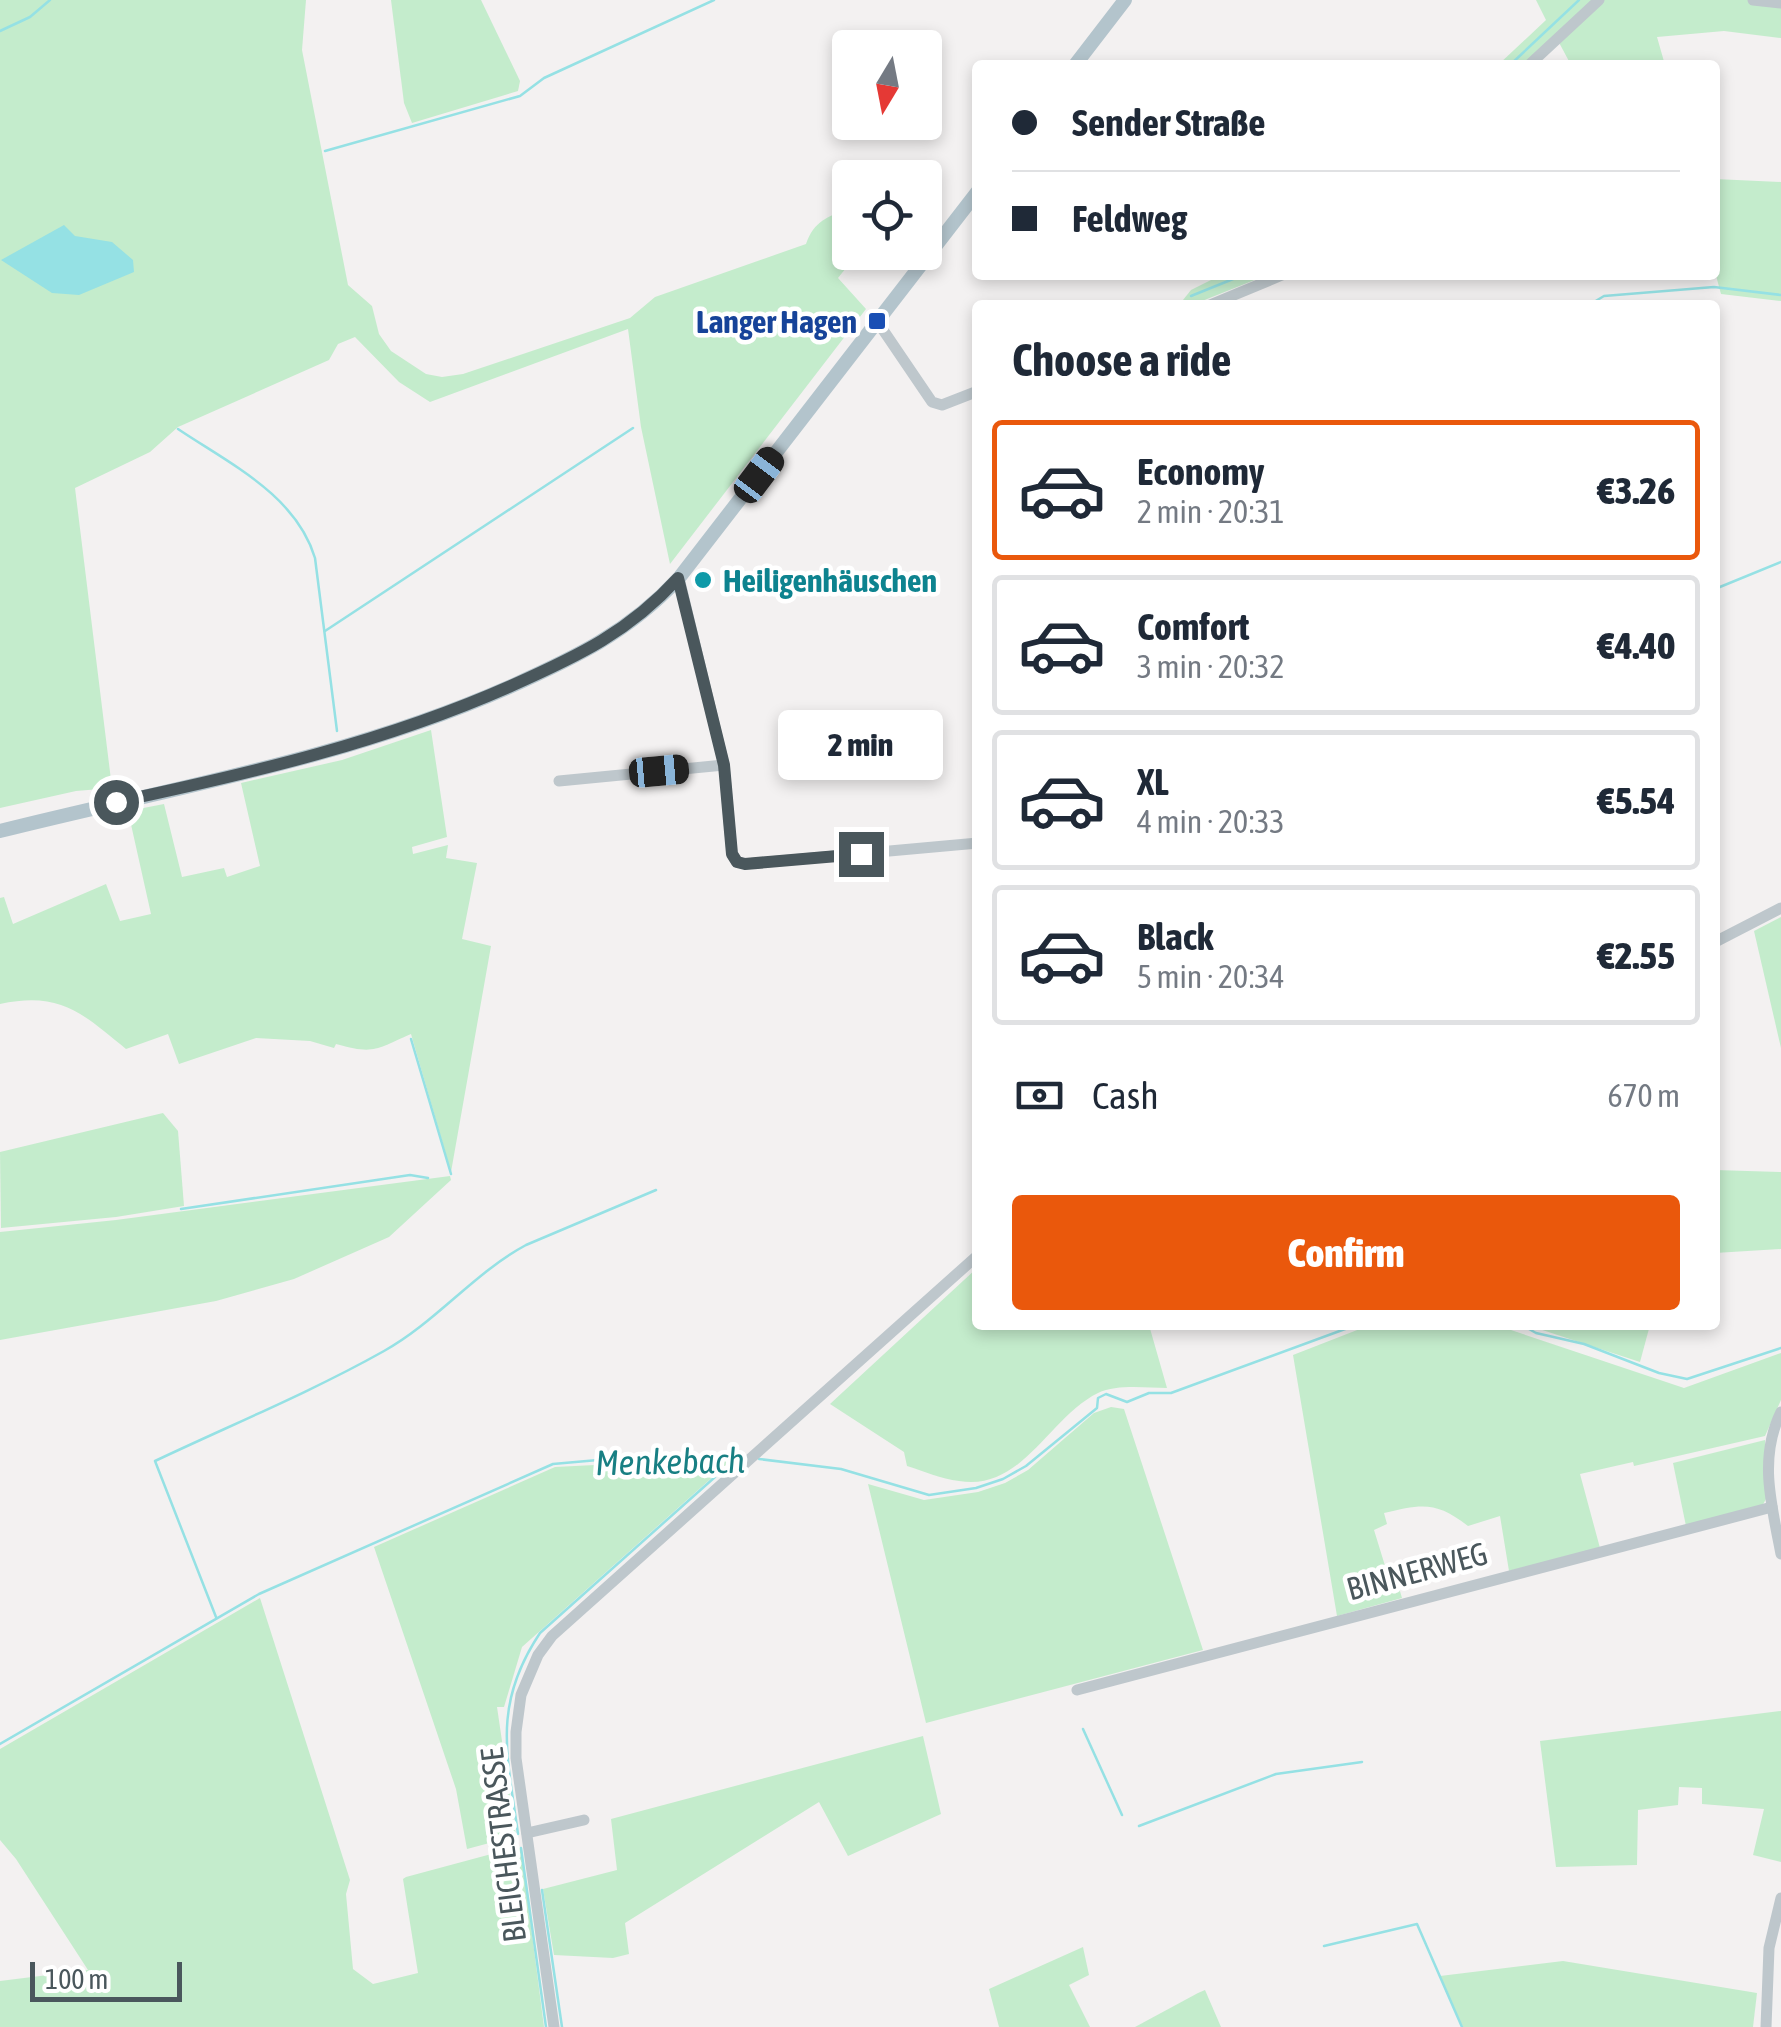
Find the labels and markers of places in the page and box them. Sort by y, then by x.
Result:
place label: Langer Hagen [696,303,857,340]
marker: Langer Hagen [866,310,888,332]
place label: Heiligenhäuschen [723,562,937,599]
marker: Heiligenhäuschen [692,569,714,591]

